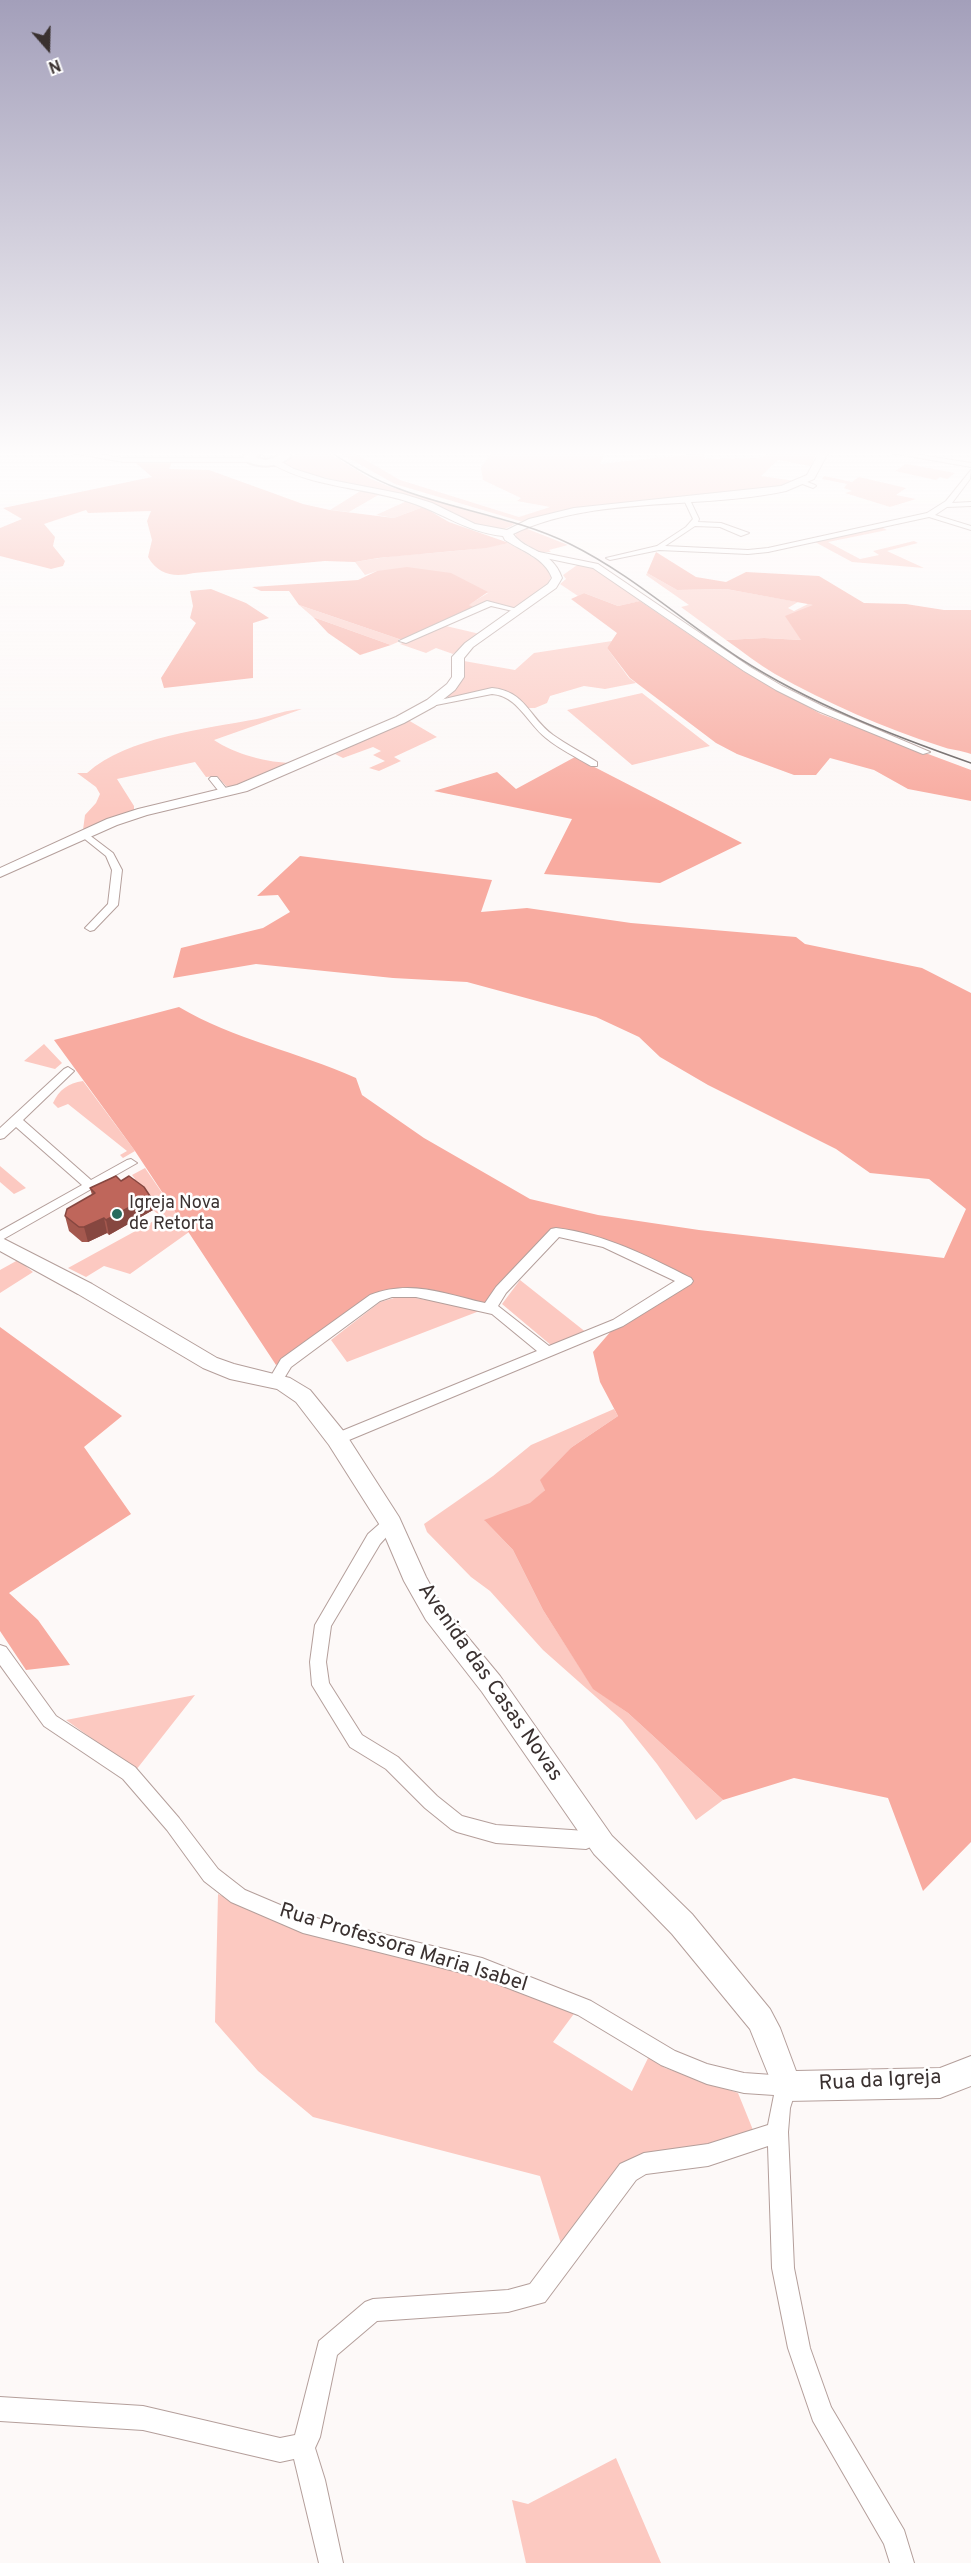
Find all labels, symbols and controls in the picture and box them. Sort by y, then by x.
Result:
north arrow [18,18,78,78]
text: N [45,54,63,76]
place label: Igreja Nova de Retorta [129,1193,220,1236]
marker: Igreja Nova de Retorta [110,1207,124,1221]
street label: Avenida das Casas Novas [411,1579,567,1787]
street label: Rua Professora Maria Isabel [276,1899,530,1999]
street label: Rua da Igreja [818,2066,942,2098]

